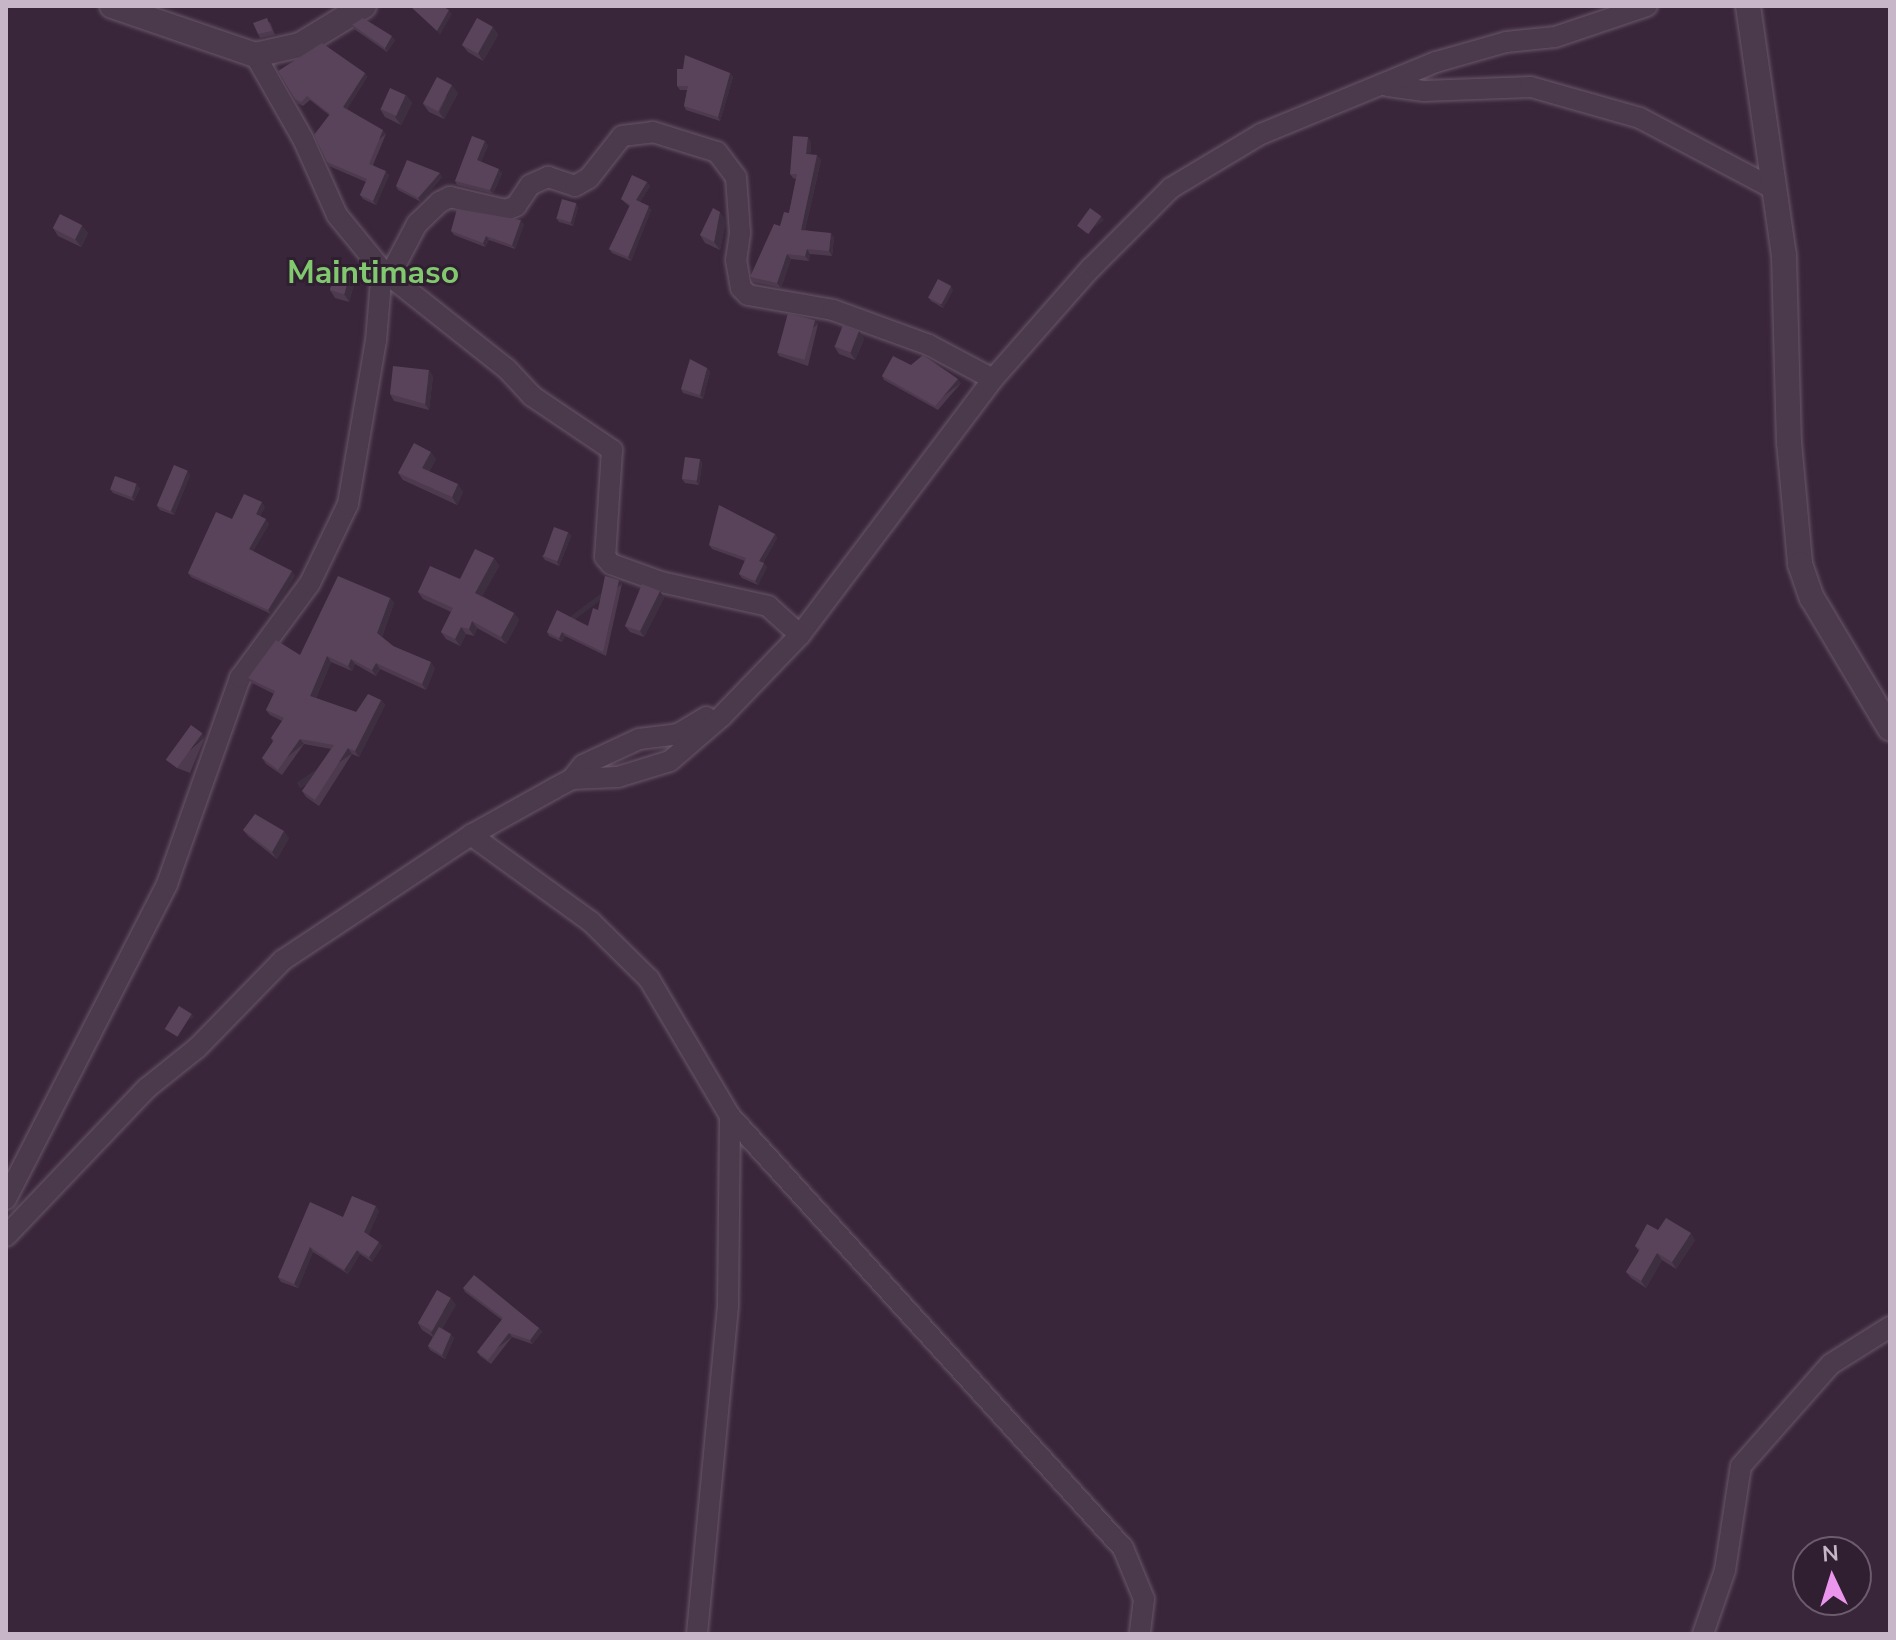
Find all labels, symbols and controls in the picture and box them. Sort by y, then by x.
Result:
district label: Maintimaso [287,254,459,292]
north arrow [1792,1536,1872,1616]
text: N [1821,1539,1840,1570]

